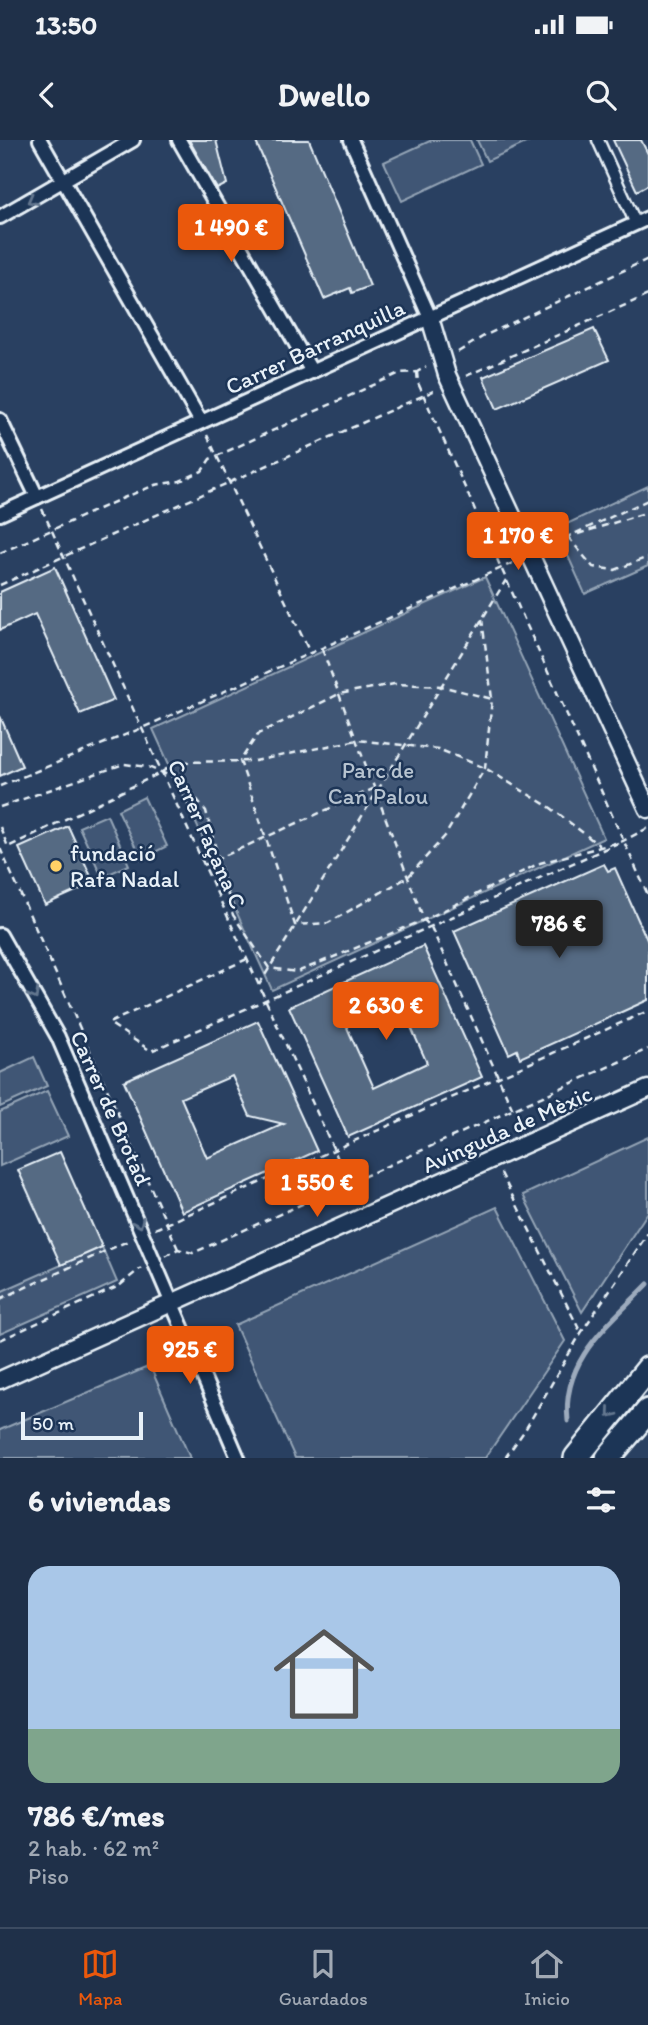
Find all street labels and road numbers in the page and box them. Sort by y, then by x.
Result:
street label: Carrer Barranquilla [221,293,409,401]
street label: Carrer Façana C [162,755,252,913]
street label: Carrer de Brotad [64,1026,158,1190]
street label: Avinguda de Mèxic [418,1079,596,1179]

